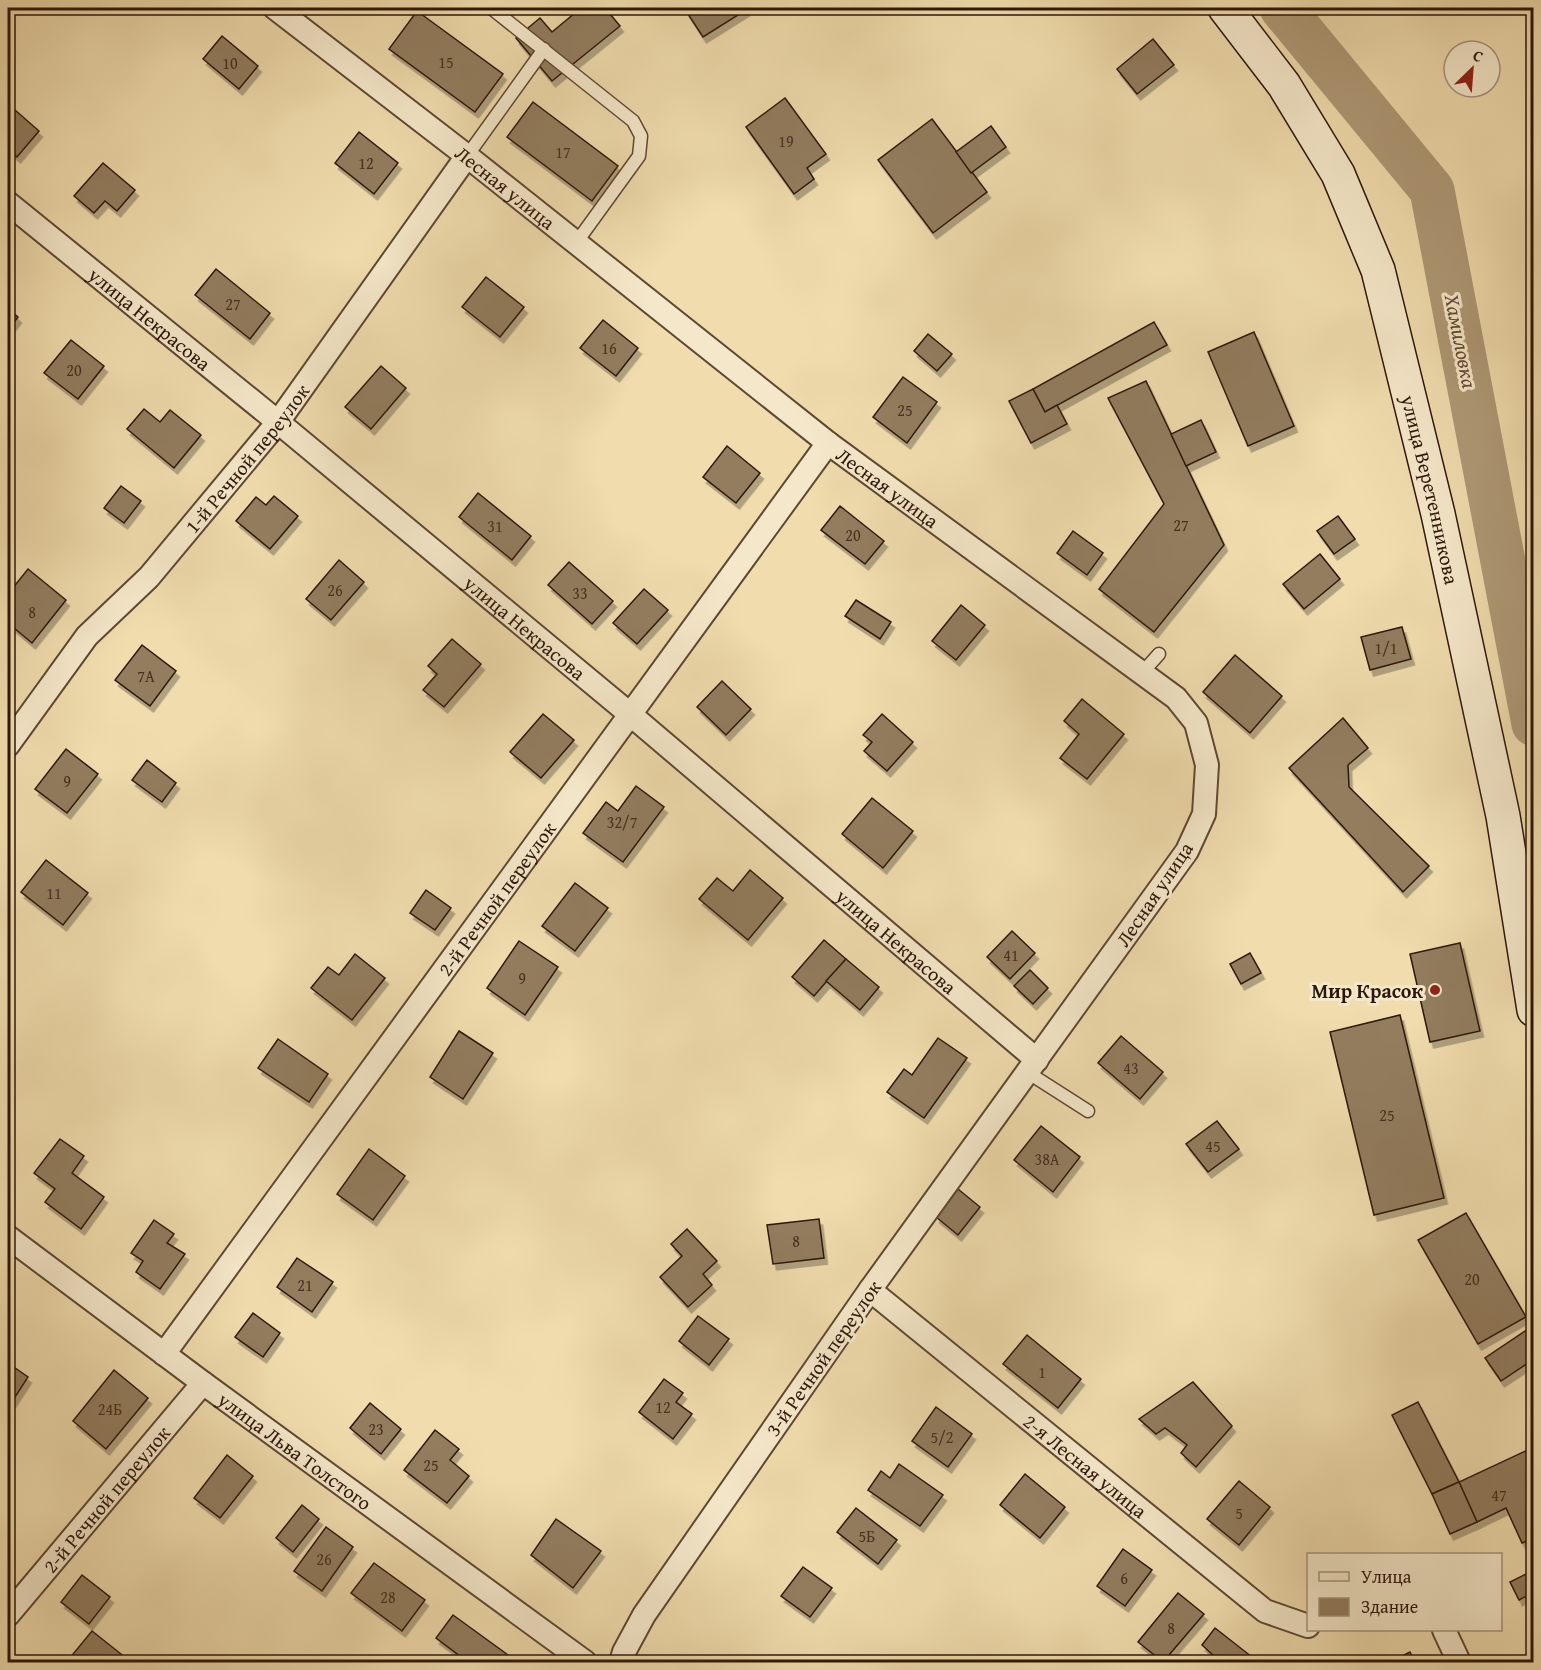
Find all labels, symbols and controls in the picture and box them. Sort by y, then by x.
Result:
north arrow [1442,39,1502,99]
text: С [1469,43,1488,68]
house number: 15 [438,50,454,74]
house number: 10 [222,51,238,75]
house number: 19 [778,129,794,153]
street label: Лесная улица [450,138,562,236]
house number: 17 [555,140,571,164]
house number: 12 [358,151,374,175]
street label: улица Некрасова [82,259,218,377]
water label: Хамиловка [1437,290,1485,391]
house number: 27 [225,292,241,316]
house number: 16 [601,336,617,360]
house number: 20 [66,358,82,382]
street label: 1-й Речной переулок [177,377,316,539]
street label: улица Веретенникова [1395,391,1467,587]
house number: 25 [897,398,913,422]
street label: Лесная улица [831,440,946,535]
house number: 27 [1173,513,1189,537]
house number: 31 [487,514,503,538]
house number: 20 [845,523,861,547]
street label: улица Некрасова [457,567,593,687]
house number: 26 [327,578,343,602]
house number: 33 [572,581,588,605]
house number: 8 [28,600,36,624]
house number: 1/1 [1375,636,1397,660]
house number: 7А [137,664,155,688]
house number: 9 [63,769,71,793]
house number: 32/7 [607,810,638,834]
street label: 2-й Речной переулок [430,815,563,981]
street label: Лесная улица [1108,836,1200,952]
street label: улица Некрасова [829,880,964,1001]
house number: 11 [46,881,62,905]
house number: 41 [1003,943,1019,967]
house number: 9 [518,966,526,990]
place label: Мир Красок [1311,976,1424,1005]
marker: Мир Красок [1428,983,1442,997]
house number: 43 [1123,1056,1139,1080]
house number: 25 [1379,1103,1395,1127]
house number: 45 [1205,1134,1221,1158]
house number: 38А [1034,1147,1060,1171]
house number: 8 [792,1229,800,1253]
house number: 20 [1464,1267,1480,1291]
house number: 21 [297,1273,313,1297]
street label: 3-й Речной переулок [758,1274,888,1442]
house number: 1 [1038,1360,1046,1384]
street label: улица Льва Толстого [212,1384,378,1517]
house number: 12 [655,1395,671,1419]
house number: 24Б [98,1397,122,1421]
street label: 2-я Лесная улица [1018,1406,1154,1525]
house number: 23 [368,1417,384,1441]
street label: 2-й Речной переулок [35,1418,177,1579]
house number: 5/2 [931,1425,953,1449]
house number: 25 [423,1453,439,1477]
house number: 47 [1491,1483,1507,1507]
house number: 5 [1235,1501,1243,1525]
house number: 5Б [859,1524,875,1548]
house number: 26 [316,1547,332,1571]
legend [1307,1553,1502,1631]
text: Улица [1361,1563,1412,1590]
house number: 6 [1120,1566,1128,1590]
house number: 28 [380,1585,396,1609]
text: Здание [1361,1593,1418,1620]
house number: 8 [1167,1616,1175,1640]

